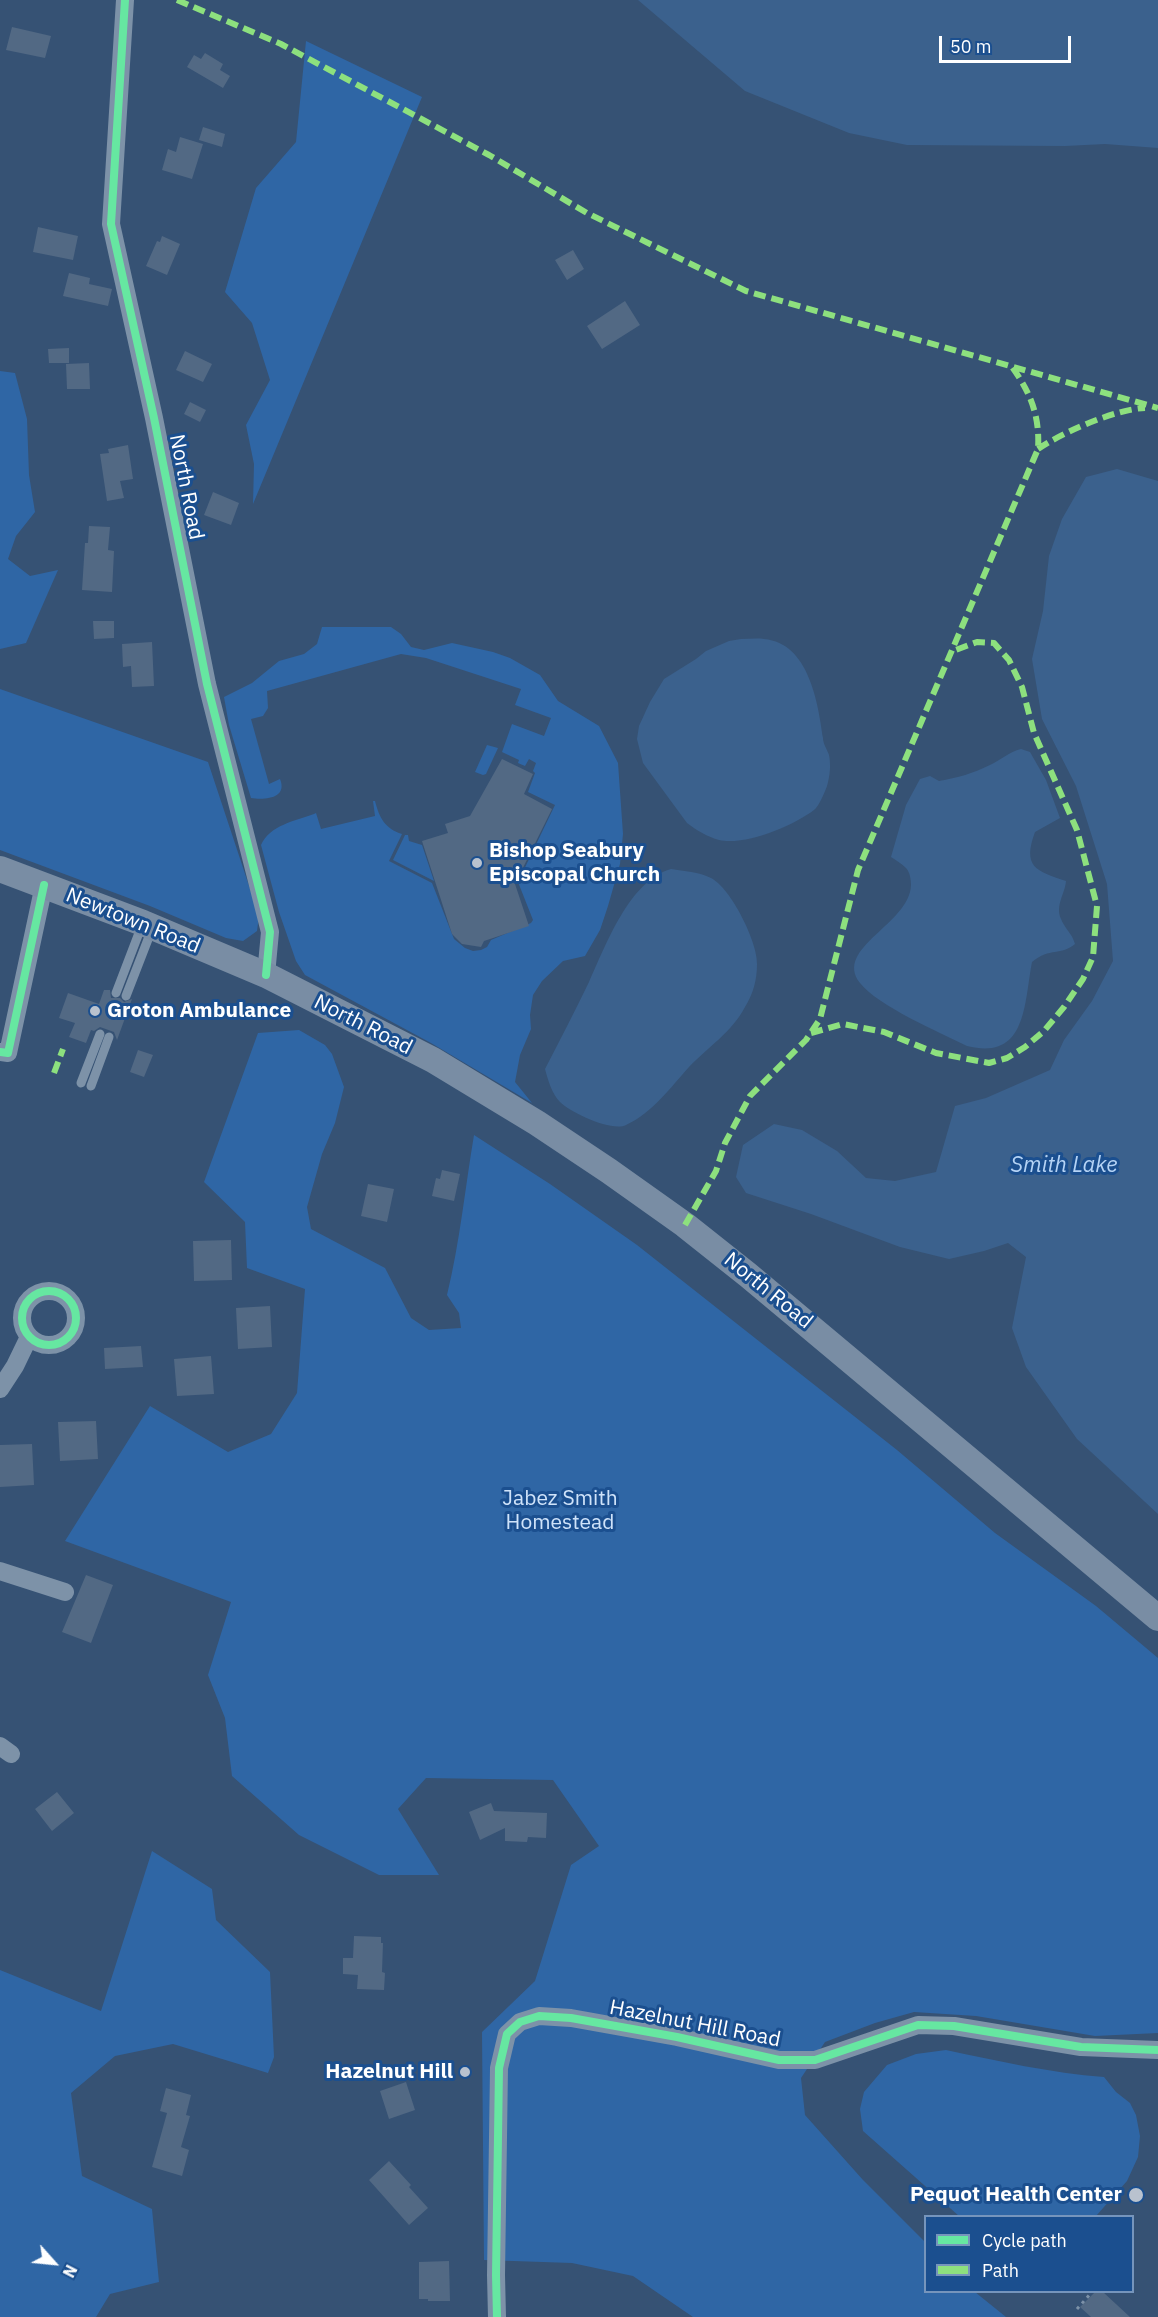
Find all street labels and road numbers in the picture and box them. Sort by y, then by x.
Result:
street label: North Road [163,432,209,542]
street label: Newtown Road [62,883,204,959]
street label: North Road [310,990,416,1060]
street label: North Road [719,1248,817,1334]
street label: Hazelnut Hill Road [607,1995,783,2053]

